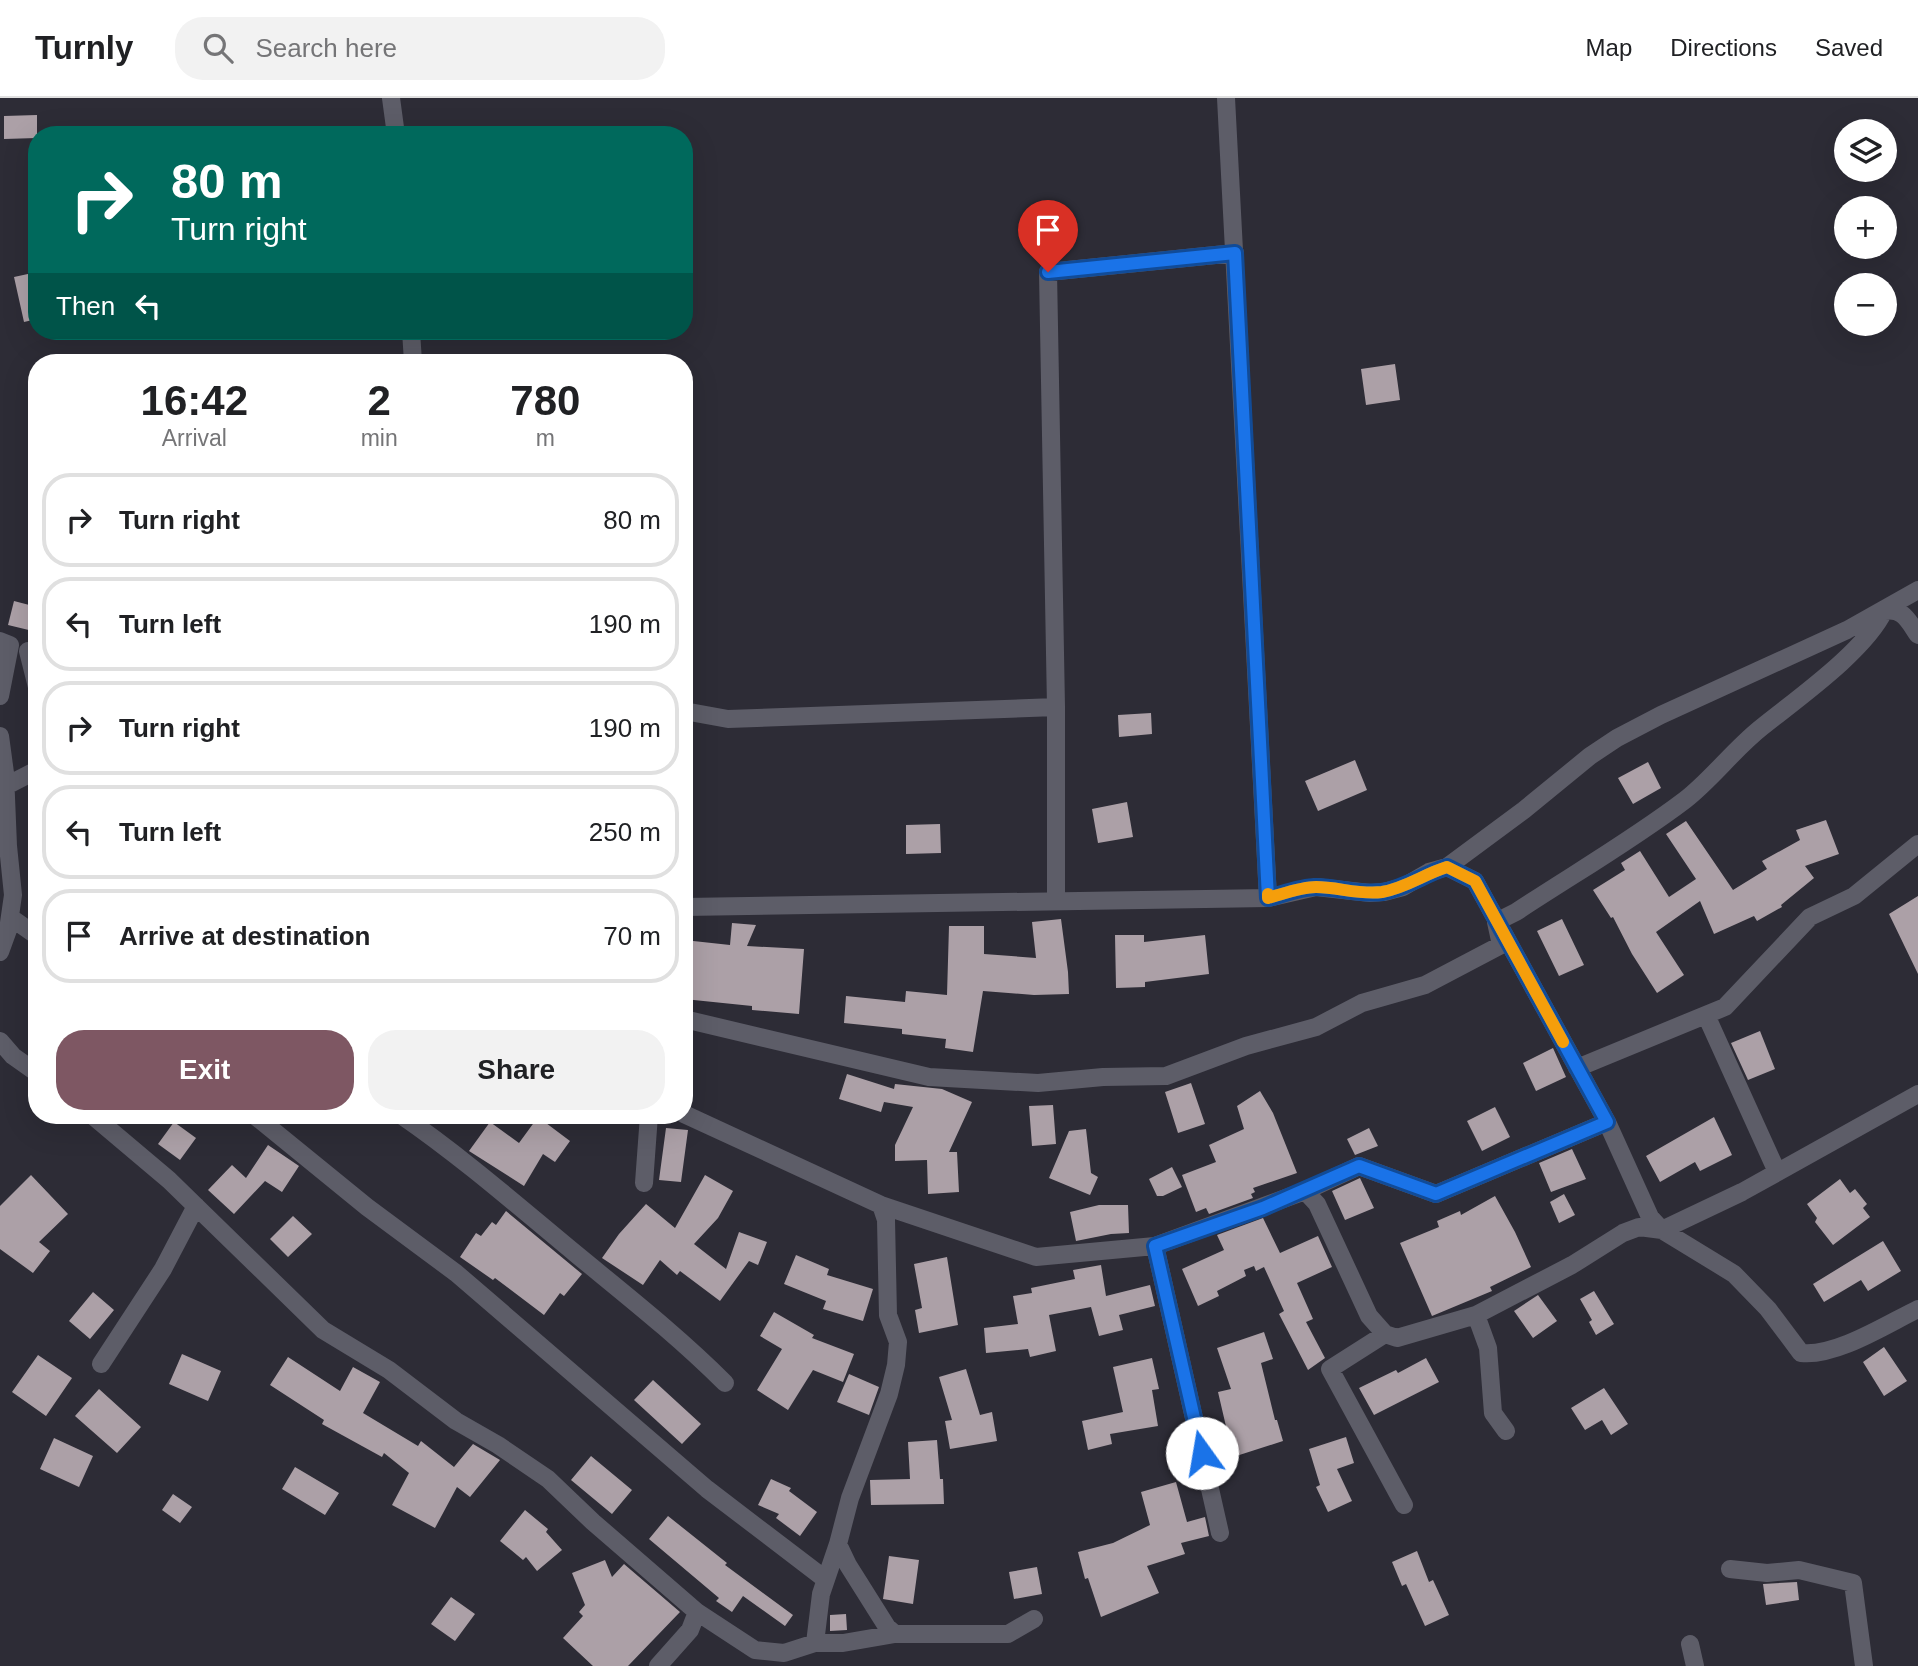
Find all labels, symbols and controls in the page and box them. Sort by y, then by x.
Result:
search box [175,17,665,80]
text: Turnly [35,29,133,66]
icon: search [199,29,237,67]
text: Search here [255,33,397,63]
text: Map [1586,34,1632,61]
text: Directions [1670,34,1777,61]
text: Saved [1815,34,1883,61]
map controls [1834,119,1897,336]
button: layers [1834,119,1897,182]
icon: right [56,154,147,245]
text: 80 m [171,154,283,208]
button: + [1834,196,1897,259]
pin [1018,200,1078,272]
text: Turn right [171,211,307,247]
icon: arrive [1029,211,1067,249]
button: − [1834,273,1897,336]
icon: left [129,287,167,325]
text: Then [56,291,115,321]
text: 16:42 [141,377,248,424]
text: 2 [367,377,391,424]
text: 780 [510,377,580,424]
text: Arrival [162,425,227,451]
text: min [361,425,398,451]
text: m [536,425,555,451]
icon: right [60,501,98,539]
text: Turn right [119,505,240,535]
text: 80 m [603,505,661,535]
icon: left [60,605,98,643]
text: Turn left [119,609,221,639]
text: 190 m [589,609,661,639]
icon: right [60,709,98,747]
text: Turn right [119,713,240,743]
text: 190 m [589,713,661,743]
icon: left [60,813,98,851]
text: Turn left [119,817,221,847]
text: 250 m [589,817,661,847]
icon: arrive [60,917,98,955]
text: Arrive at destination [119,921,370,951]
text: 70 m [603,921,661,951]
button: Exit [56,1030,354,1110]
button: Share [368,1030,665,1110]
position arrow [1165,1416,1239,1490]

